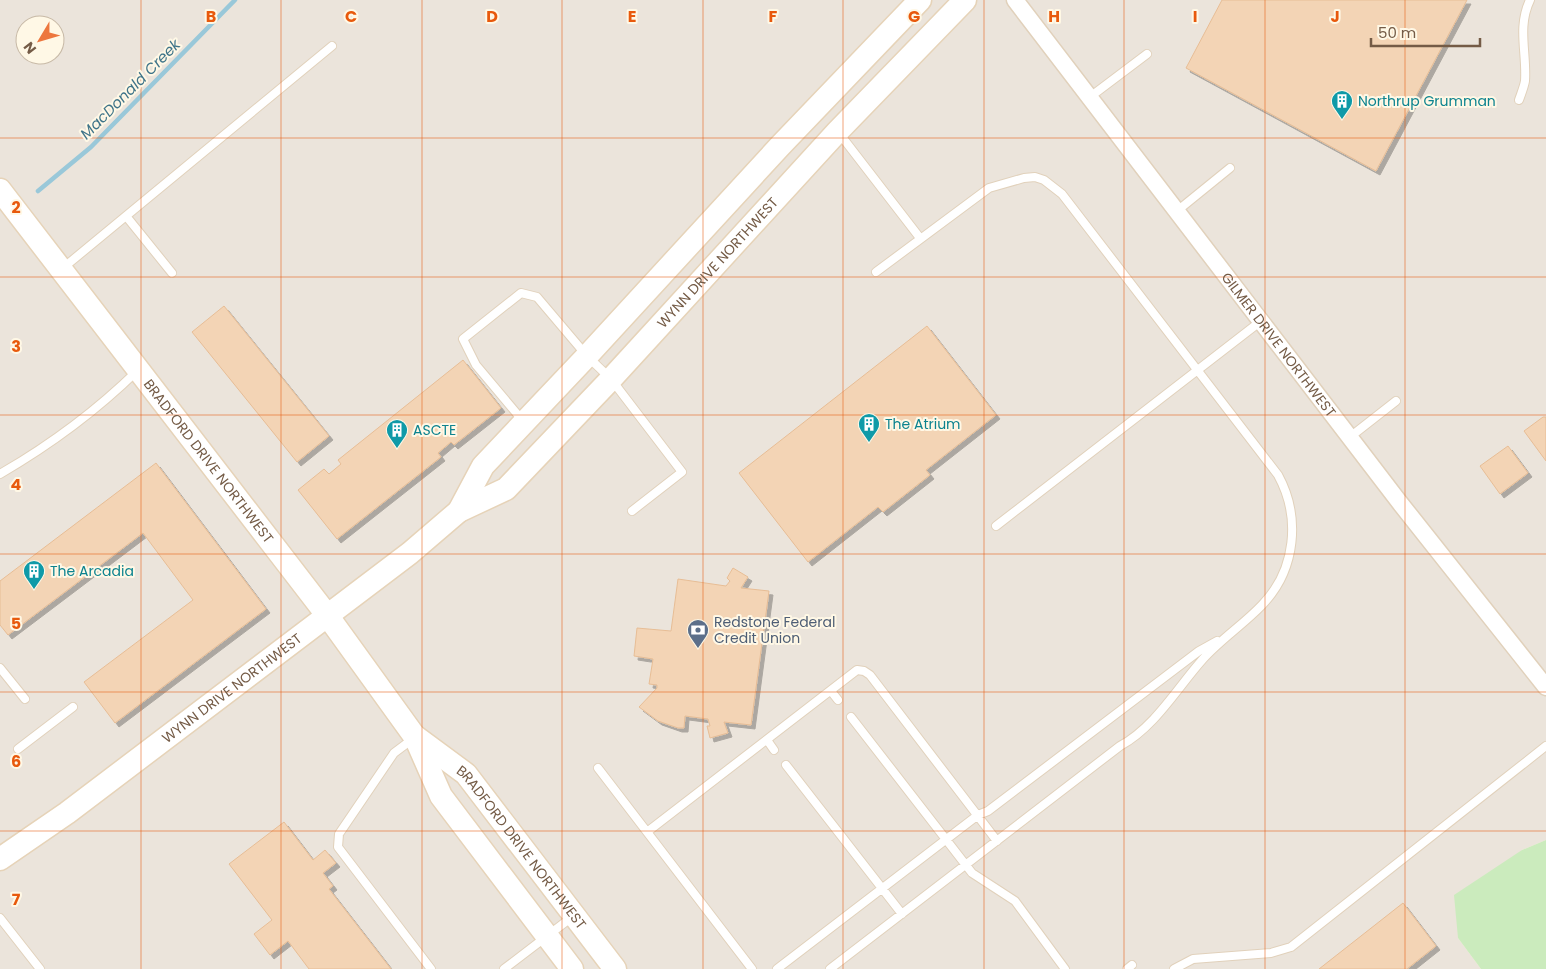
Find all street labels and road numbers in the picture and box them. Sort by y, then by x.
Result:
street label: WYNN DRIVE NORTHWEST [652,192,783,332]
street label: GILMER DRIVE NORTHWEST [1217,268,1341,422]
street label: BRADFORD DRIVE NORTHWEST [139,375,278,548]
street label: WYNN DRIVE NORTHWEST [158,628,306,748]
street label: BRADFORD DRIVE NORTHWEST [453,760,591,934]

